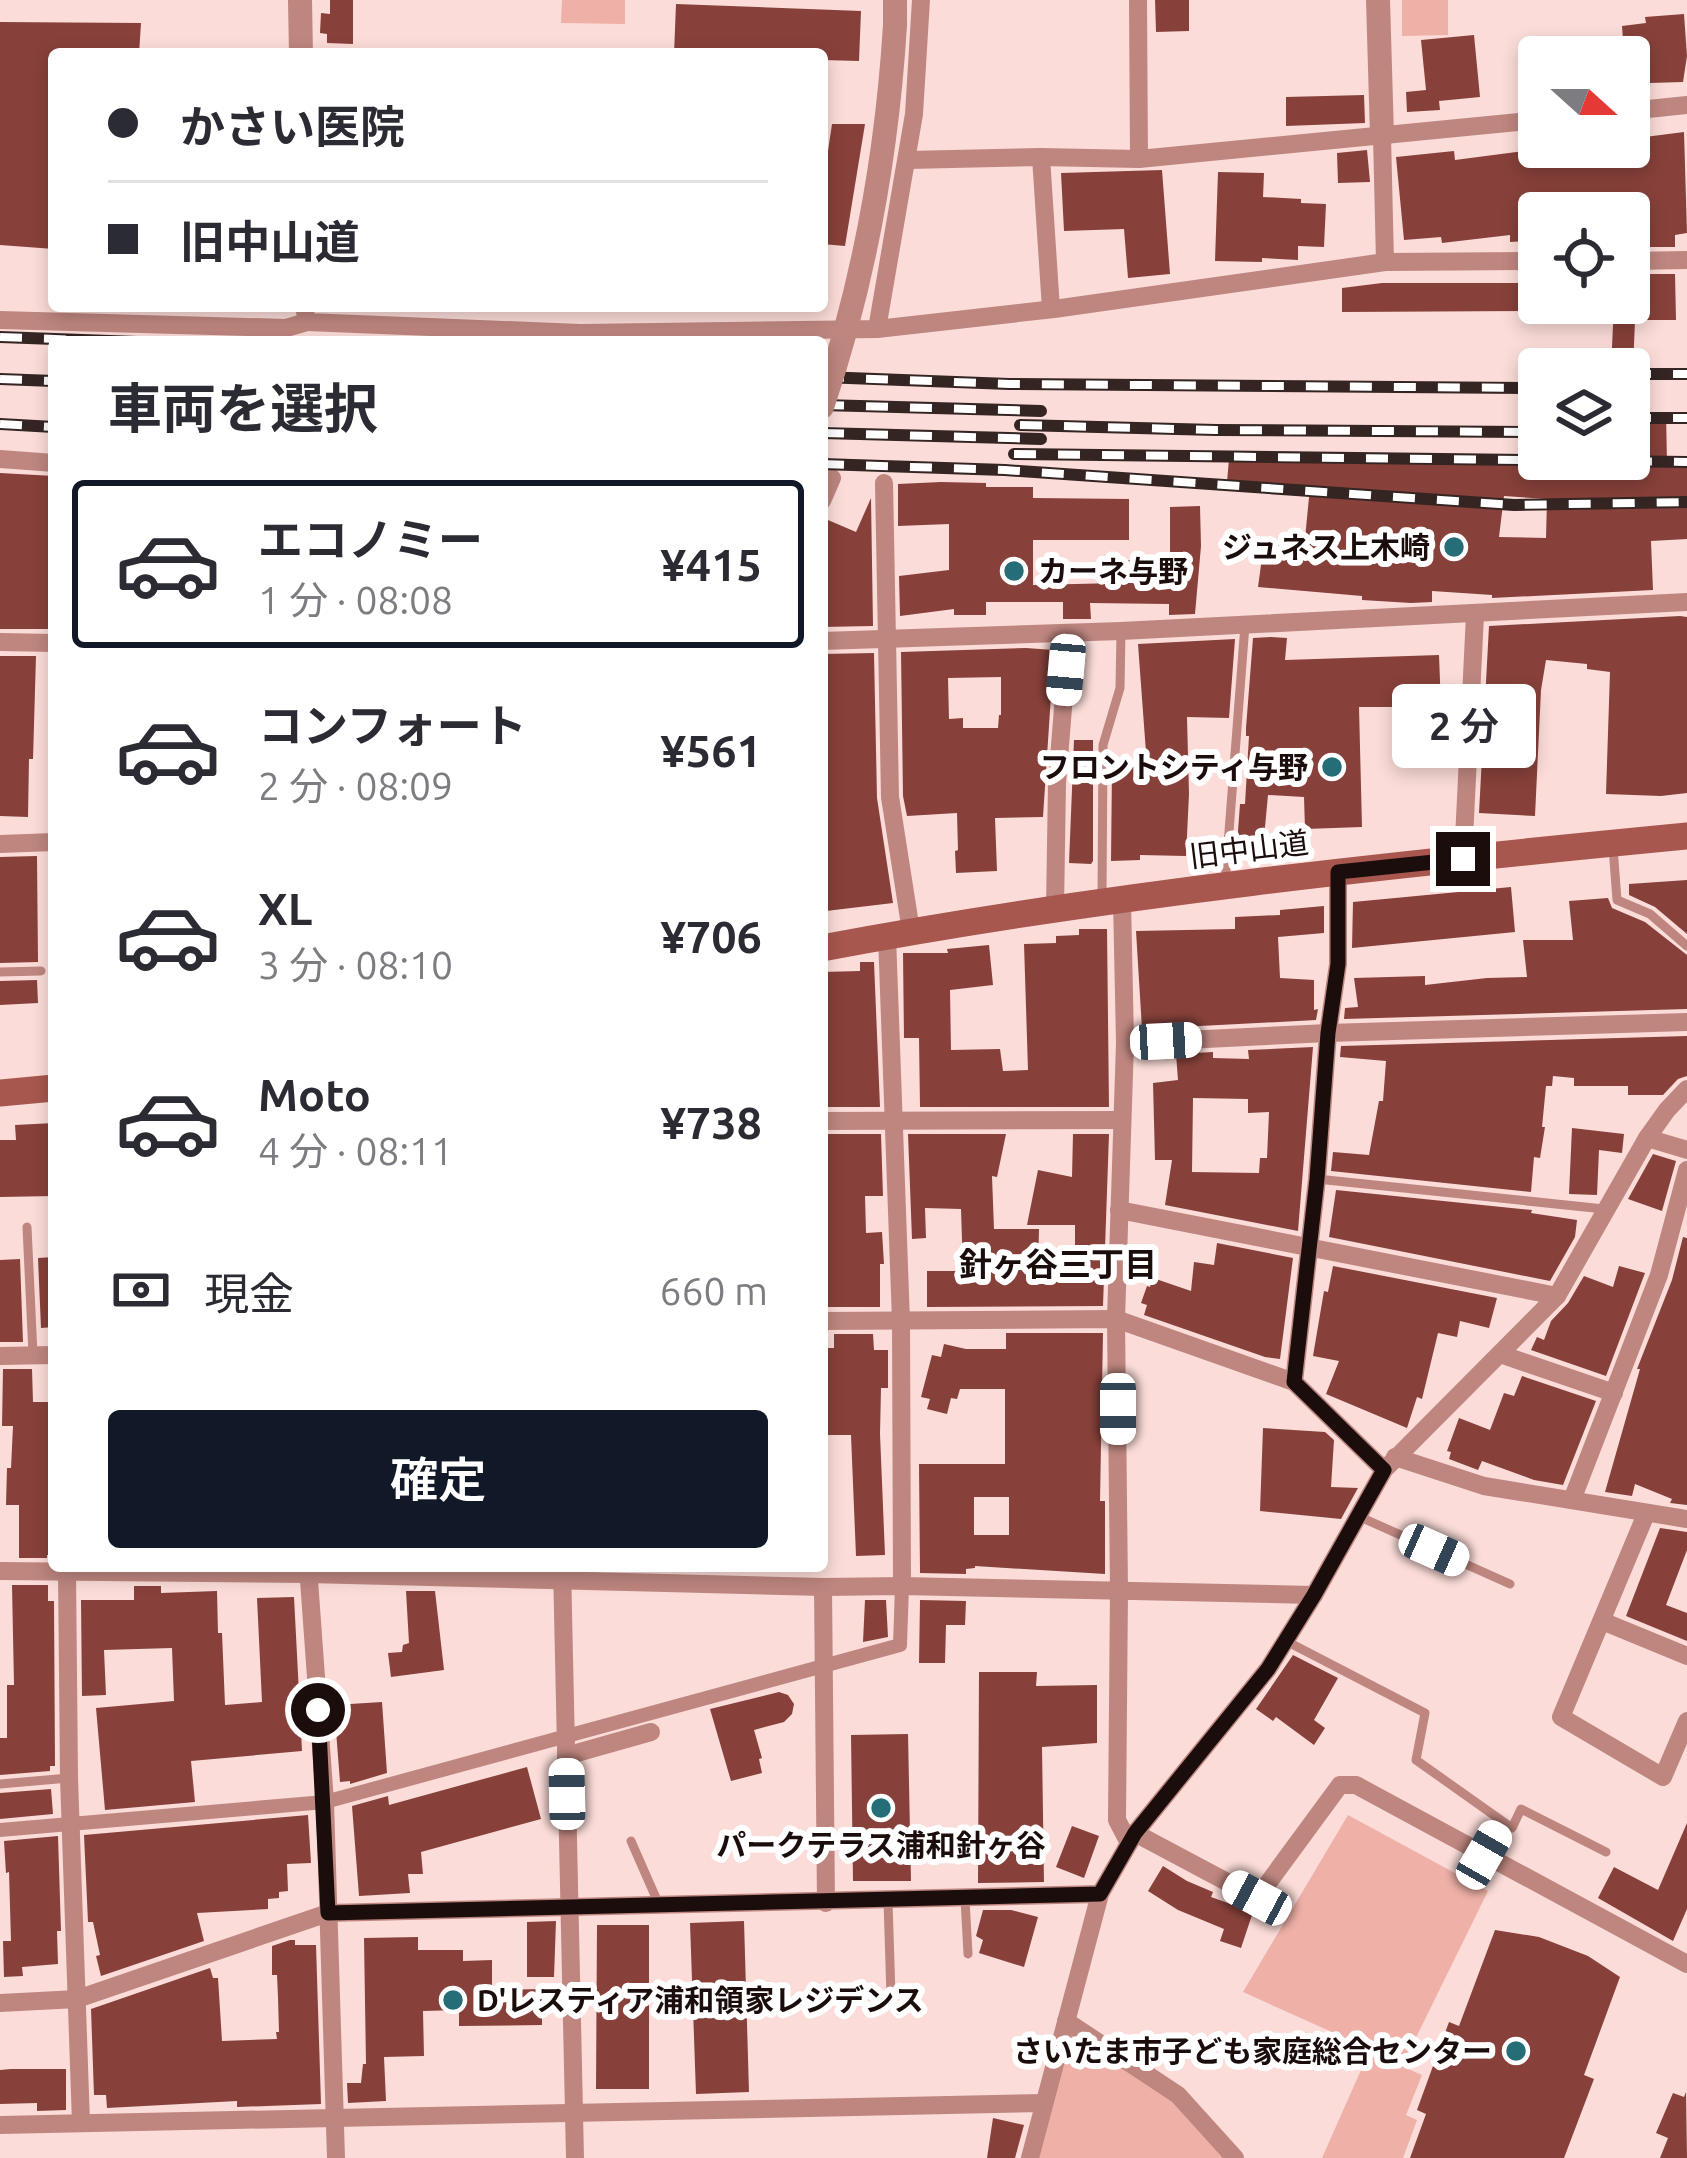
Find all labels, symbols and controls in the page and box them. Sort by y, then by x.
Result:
north arrow [1518,36,1650,168]
map controls [1518,36,1650,480]
text: かさい医院 [180,101,405,152]
button: locate [1518,192,1650,324]
text: 旧中山道 [180,216,360,267]
button: layers [1518,348,1650,480]
text: 車両を選択 [108,378,378,438]
icon: car [114,510,222,618]
text: エコノミー [258,514,483,565]
place label: ジュネス上木崎 [1222,530,1430,564]
marker: ジュネス上木崎 [1441,534,1467,560]
text: ¥415 [660,539,762,590]
place label: カーネ与野 [1038,554,1188,588]
marker: カーネ与野 [1001,558,1027,584]
text: 1 分 · 08:08 [258,578,453,621]
car [1045,633,1087,707]
callout: 2 分 [1391,685,1535,769]
icon: car [114,696,222,804]
text: コンフォート [258,700,527,751]
text: 2 分 [1429,704,1499,747]
text: ¥561 [660,725,762,776]
place label: フロントシティ与野 [1040,750,1308,784]
marker: フロントシティ与野 [1319,754,1345,780]
text: 2 分 · 08:09 [258,764,453,807]
street label: 旧中山道 [1187,825,1311,873]
route end [1436,832,1490,886]
icon: car [114,882,222,990]
text: XL [258,883,312,934]
text: ¥706 [660,911,762,962]
text: 3 分 · 08:10 [258,943,453,986]
car [1129,1021,1203,1061]
icon: car [114,1068,222,1176]
text: Moto [258,1069,371,1120]
text: ¥738 [660,1097,762,1148]
text: 4 分 · 08:11 [258,1129,453,1172]
district label: 針ヶ谷三丁目 [959,1245,1157,1282]
icon: cash [108,1257,174,1323]
text: 現金 [204,1268,294,1319]
text: 660 m [659,1269,768,1312]
car [1100,1373,1136,1445]
button: 確定 [108,1410,768,1548]
car [1394,1519,1474,1581]
route start [291,1683,345,1737]
car [548,1758,586,1830]
marker: パークテラス浦和針ヶ谷 [868,1795,894,1821]
car [1450,1815,1518,1895]
place label: パークテラス浦和針ヶ谷 [716,1828,1046,1862]
car [1217,1865,1297,1931]
place label: D'レスティア浦和領家レジデンス [477,1983,924,2017]
marker: D'レスティア浦和領家レジデンス [440,1987,466,2013]
place label: さいたま市子ども家庭総合センター [1013,2034,1492,2068]
marker: さいたま市子ども家庭総合センター [1503,2038,1529,2064]

